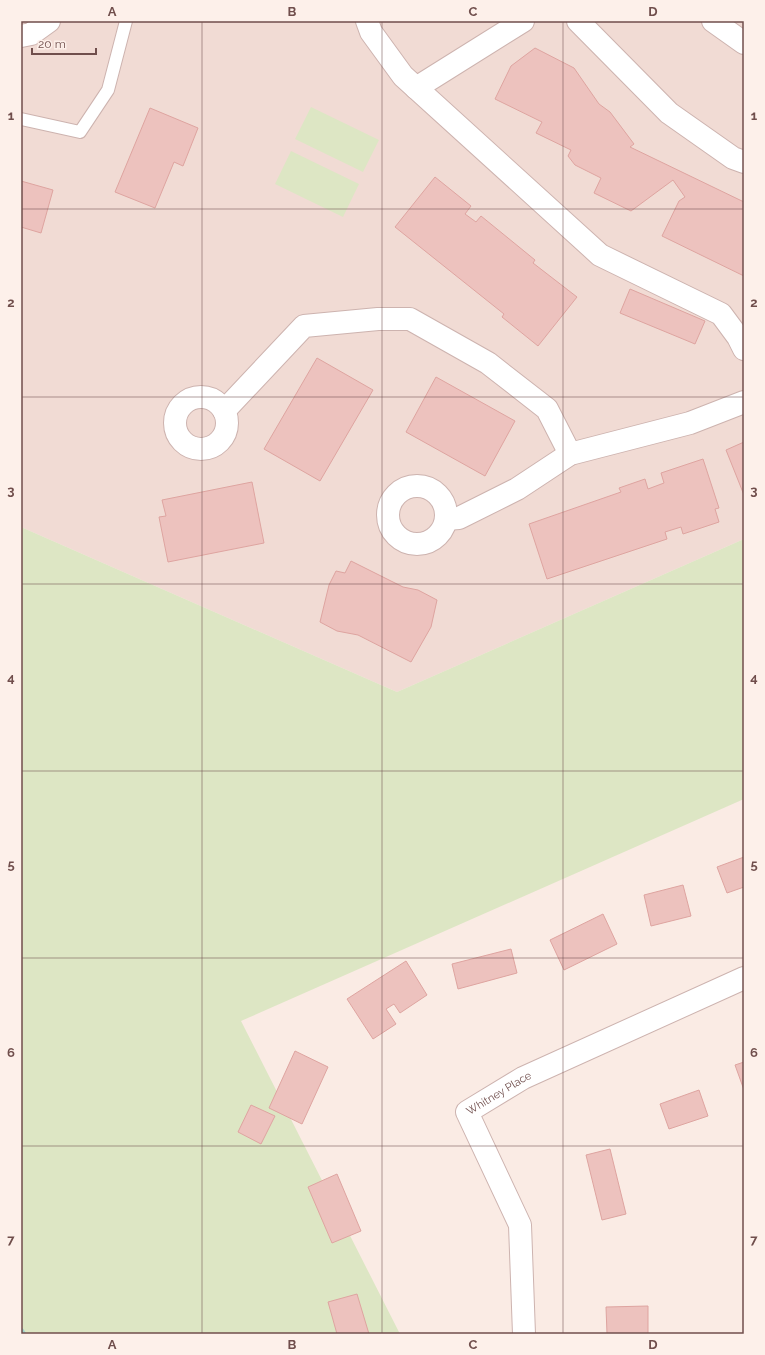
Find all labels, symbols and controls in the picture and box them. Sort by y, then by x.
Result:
text: A [108,4,117,19]
text: B [288,4,297,19]
text: C [469,4,478,19]
text: D [648,4,658,19]
scale bar [32,30,96,56]
text: 20 m [38,37,66,51]
text: 1 [8,108,15,123]
text: 1 [751,108,758,123]
text: 2 [7,295,15,310]
text: 2 [750,295,758,310]
text: 3 [7,483,15,498]
text: 3 [750,483,758,498]
text: 4 [7,670,15,685]
text: 4 [750,670,758,685]
text: 5 [7,857,15,872]
text: 5 [750,857,758,872]
text: 6 [7,1045,15,1060]
text: 6 [750,1045,758,1060]
street label: Whitney Place [464,1069,534,1118]
text: 7 [7,1232,15,1247]
text: 7 [750,1232,758,1247]
text: A [108,1337,117,1352]
text: B [288,1337,297,1352]
text: C [469,1337,478,1352]
text: D [648,1337,658,1352]

